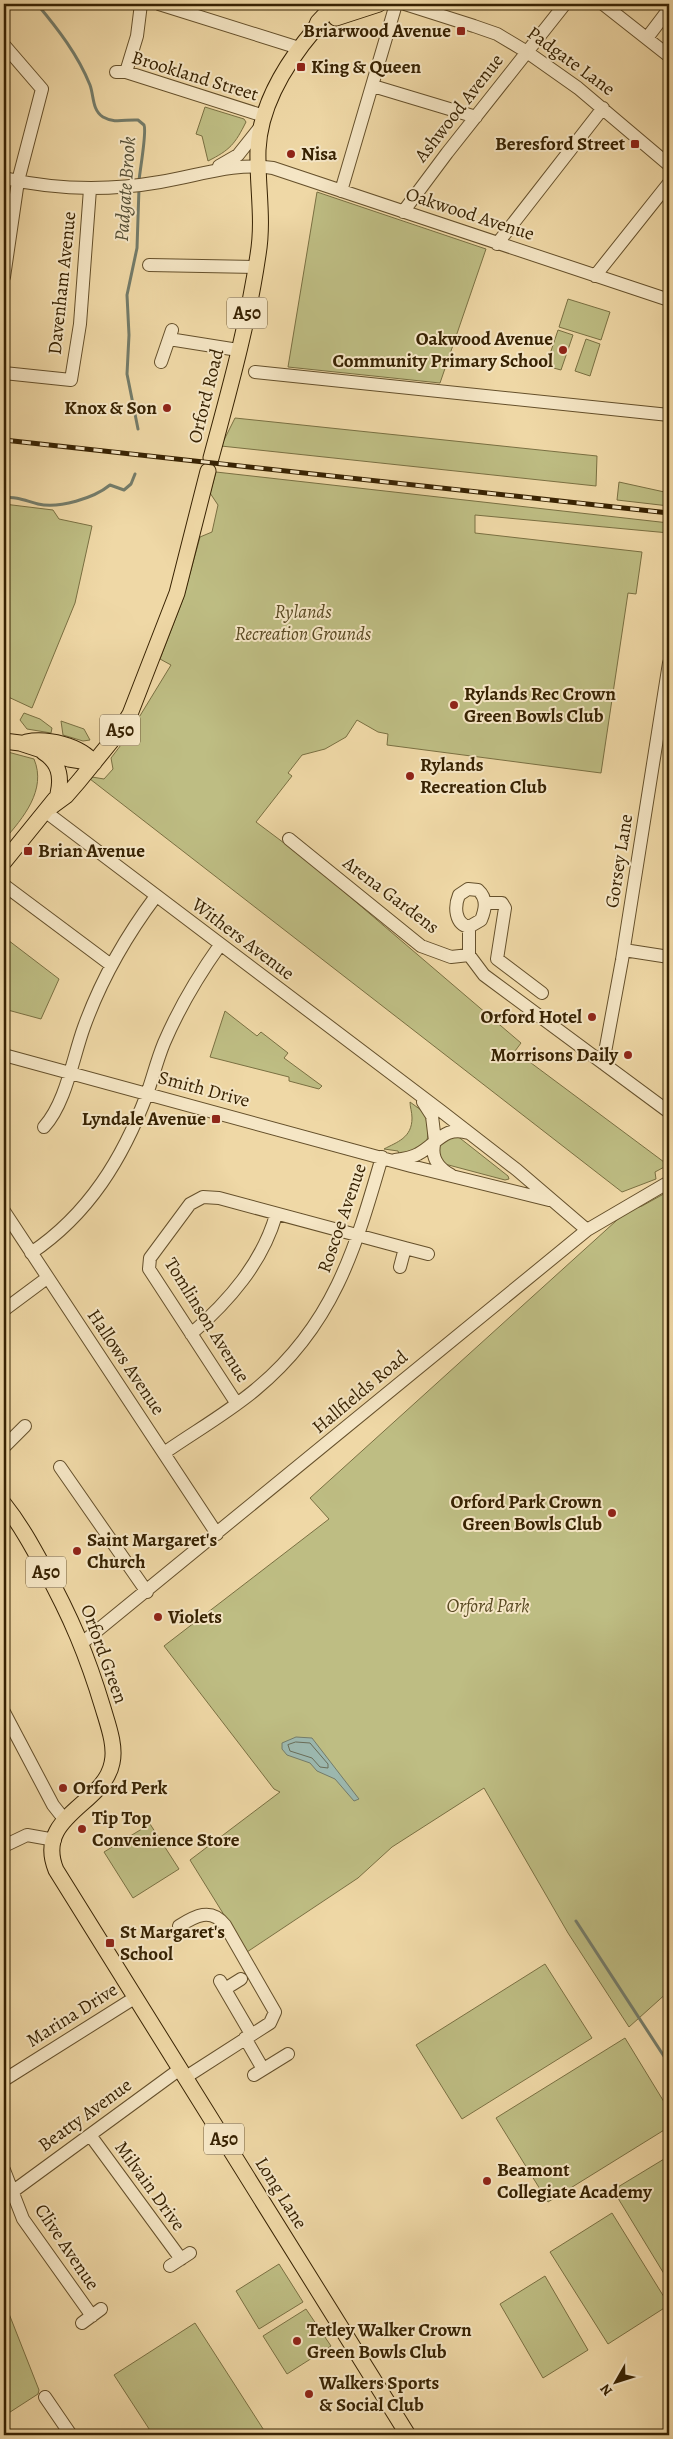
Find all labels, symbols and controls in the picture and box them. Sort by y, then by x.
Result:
place label: Briarwood Avenue [303,18,451,44]
street label: Padgate Lane [522,20,620,102]
marker: Briarwood Avenue [455,25,467,37]
street label: Brookland Street [128,44,262,108]
street label: Ashwood Avenue [408,48,510,168]
place label: King & Queen [311,54,421,80]
marker: King & Queen [295,61,307,73]
place label: Beresford Street [495,131,626,157]
water label: Padgate Brook [108,135,142,243]
marker: Beresford Street [629,138,641,150]
place label: Nisa [301,141,338,167]
marker: Nisa [285,148,297,160]
street label: Oakwood Avenue [402,181,538,247]
street label: Davenham Avenue [42,210,82,356]
road number: A50 [227,298,267,328]
place label: Oakwood Avenue Community Primary School [332,326,553,374]
marker: Oakwood Avenue Community Primary School [557,344,569,356]
street label: Orford Road [182,345,230,446]
place label: Knox & Son [64,395,157,421]
marker: Knox & Son [161,402,173,414]
park label: Rylands Recreation Grounds [235,599,372,647]
place label: Rylands Rec Crown Green Bowls Club [464,681,616,729]
marker: Rylands Rec Crown Green Bowls Club [448,699,460,711]
road number: A50 [100,714,140,746]
place label: Rylands Recreation Club [420,752,547,800]
marker: Rylands Recreation Club [404,770,416,782]
street label: Gorsey Lane [599,812,639,910]
place label: Brian Avenue [38,838,145,864]
marker: Brian Avenue [22,845,34,857]
street label: Arena Gardens [337,850,445,940]
street label: Withers Avenue [185,891,300,986]
place label: Orford Hotel [481,1004,582,1030]
marker: Orford Hotel [586,1011,598,1023]
place label: Morrisons Daily [490,1042,619,1068]
marker: Morrisons Daily [622,1049,634,1061]
street label: Smith Drive [155,1064,253,1114]
place label: Lyndale Avenue [82,1106,206,1132]
marker: Lyndale Avenue [210,1113,222,1125]
street label: Roscoe Avenue [311,1160,373,1276]
street label: Tomlinson Avenue [158,1253,256,1387]
street label: Hallows Avenue [81,1304,171,1420]
street label: Hallfields Road [307,1344,414,1440]
place label: Orford Park Crown Green Bowls Club [450,1489,602,1537]
marker: Orford Park Crown Green Bowls Club [606,1507,618,1519]
place label: Saint Margaret's Church [87,1527,217,1575]
marker: Saint Margaret's Church [71,1545,83,1557]
road number: A50 [26,1556,66,1588]
park label: Orford Park [447,1593,529,1619]
street label: Orford Green [74,1601,134,1707]
place label: Violets [167,1604,222,1630]
marker: Violets [152,1611,164,1623]
place label: Orford Perk [73,1775,167,1801]
marker: Orford Perk [57,1782,69,1794]
place label: Tip Top Convenience Store [92,1805,240,1853]
marker: Tip Top Convenience Store [76,1823,88,1835]
place label: St Margaret's School [120,1919,225,1967]
marker: St Margaret's School [104,1937,116,1949]
street label: Marina Drive [21,1977,123,2053]
street label: Beatty Avenue [33,2072,137,2158]
road number: A50 [204,2124,244,2154]
street label: Milvain Drive [109,2136,191,2236]
street label: Long Lane [249,2152,313,2234]
place label: Beamont Collegiate Academy [497,2157,653,2205]
marker: Beamont Collegiate Academy [481,2175,493,2187]
street label: Clive Avenue [29,2199,105,2295]
place label: Tetley Walker Crown Green Bowls Club [307,2317,472,2365]
marker: Tetley Walker Crown Green Bowls Club [291,2335,303,2347]
north arrow [590,2356,640,2406]
place label: Walkers Sports & Social Club [318,2370,440,2418]
text: N [596,2380,617,2400]
marker: Walkers Sports & Social Club [303,2388,315,2400]

